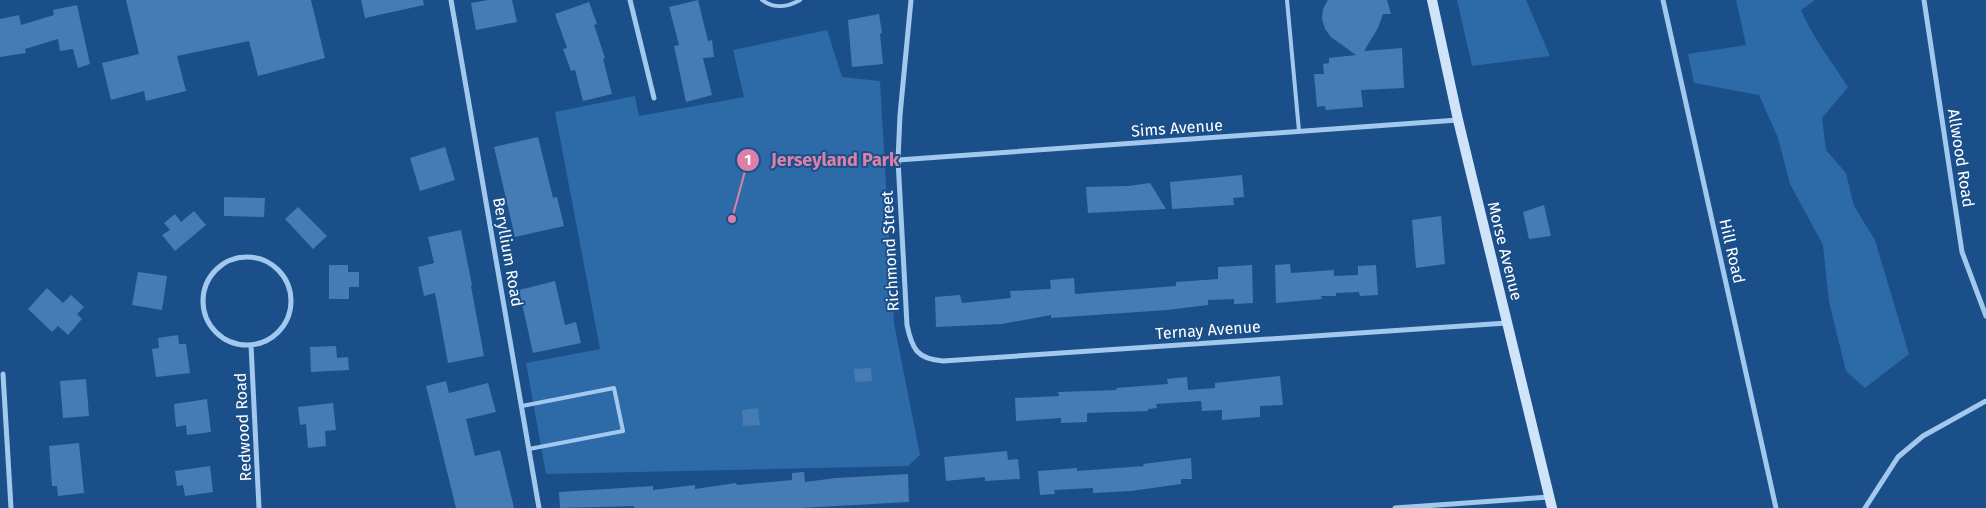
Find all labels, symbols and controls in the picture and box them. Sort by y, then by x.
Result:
street label: Allwood Road [1944,107,1978,209]
street label: Sims Avenue [1131,115,1223,141]
callout: Jerseyland Park [736,143,909,176]
text: Jerseyland Park [770,149,900,171]
text: 1 [745,151,751,169]
street label: Richmond Street [877,190,903,312]
street label: Beryllium Road [489,196,527,308]
street label: Morse Avenue [1484,200,1526,302]
street label: Hill Road [1715,217,1749,285]
street label: Ternay Avenue [1155,317,1261,343]
street label: Redwood Road [231,372,255,482]

